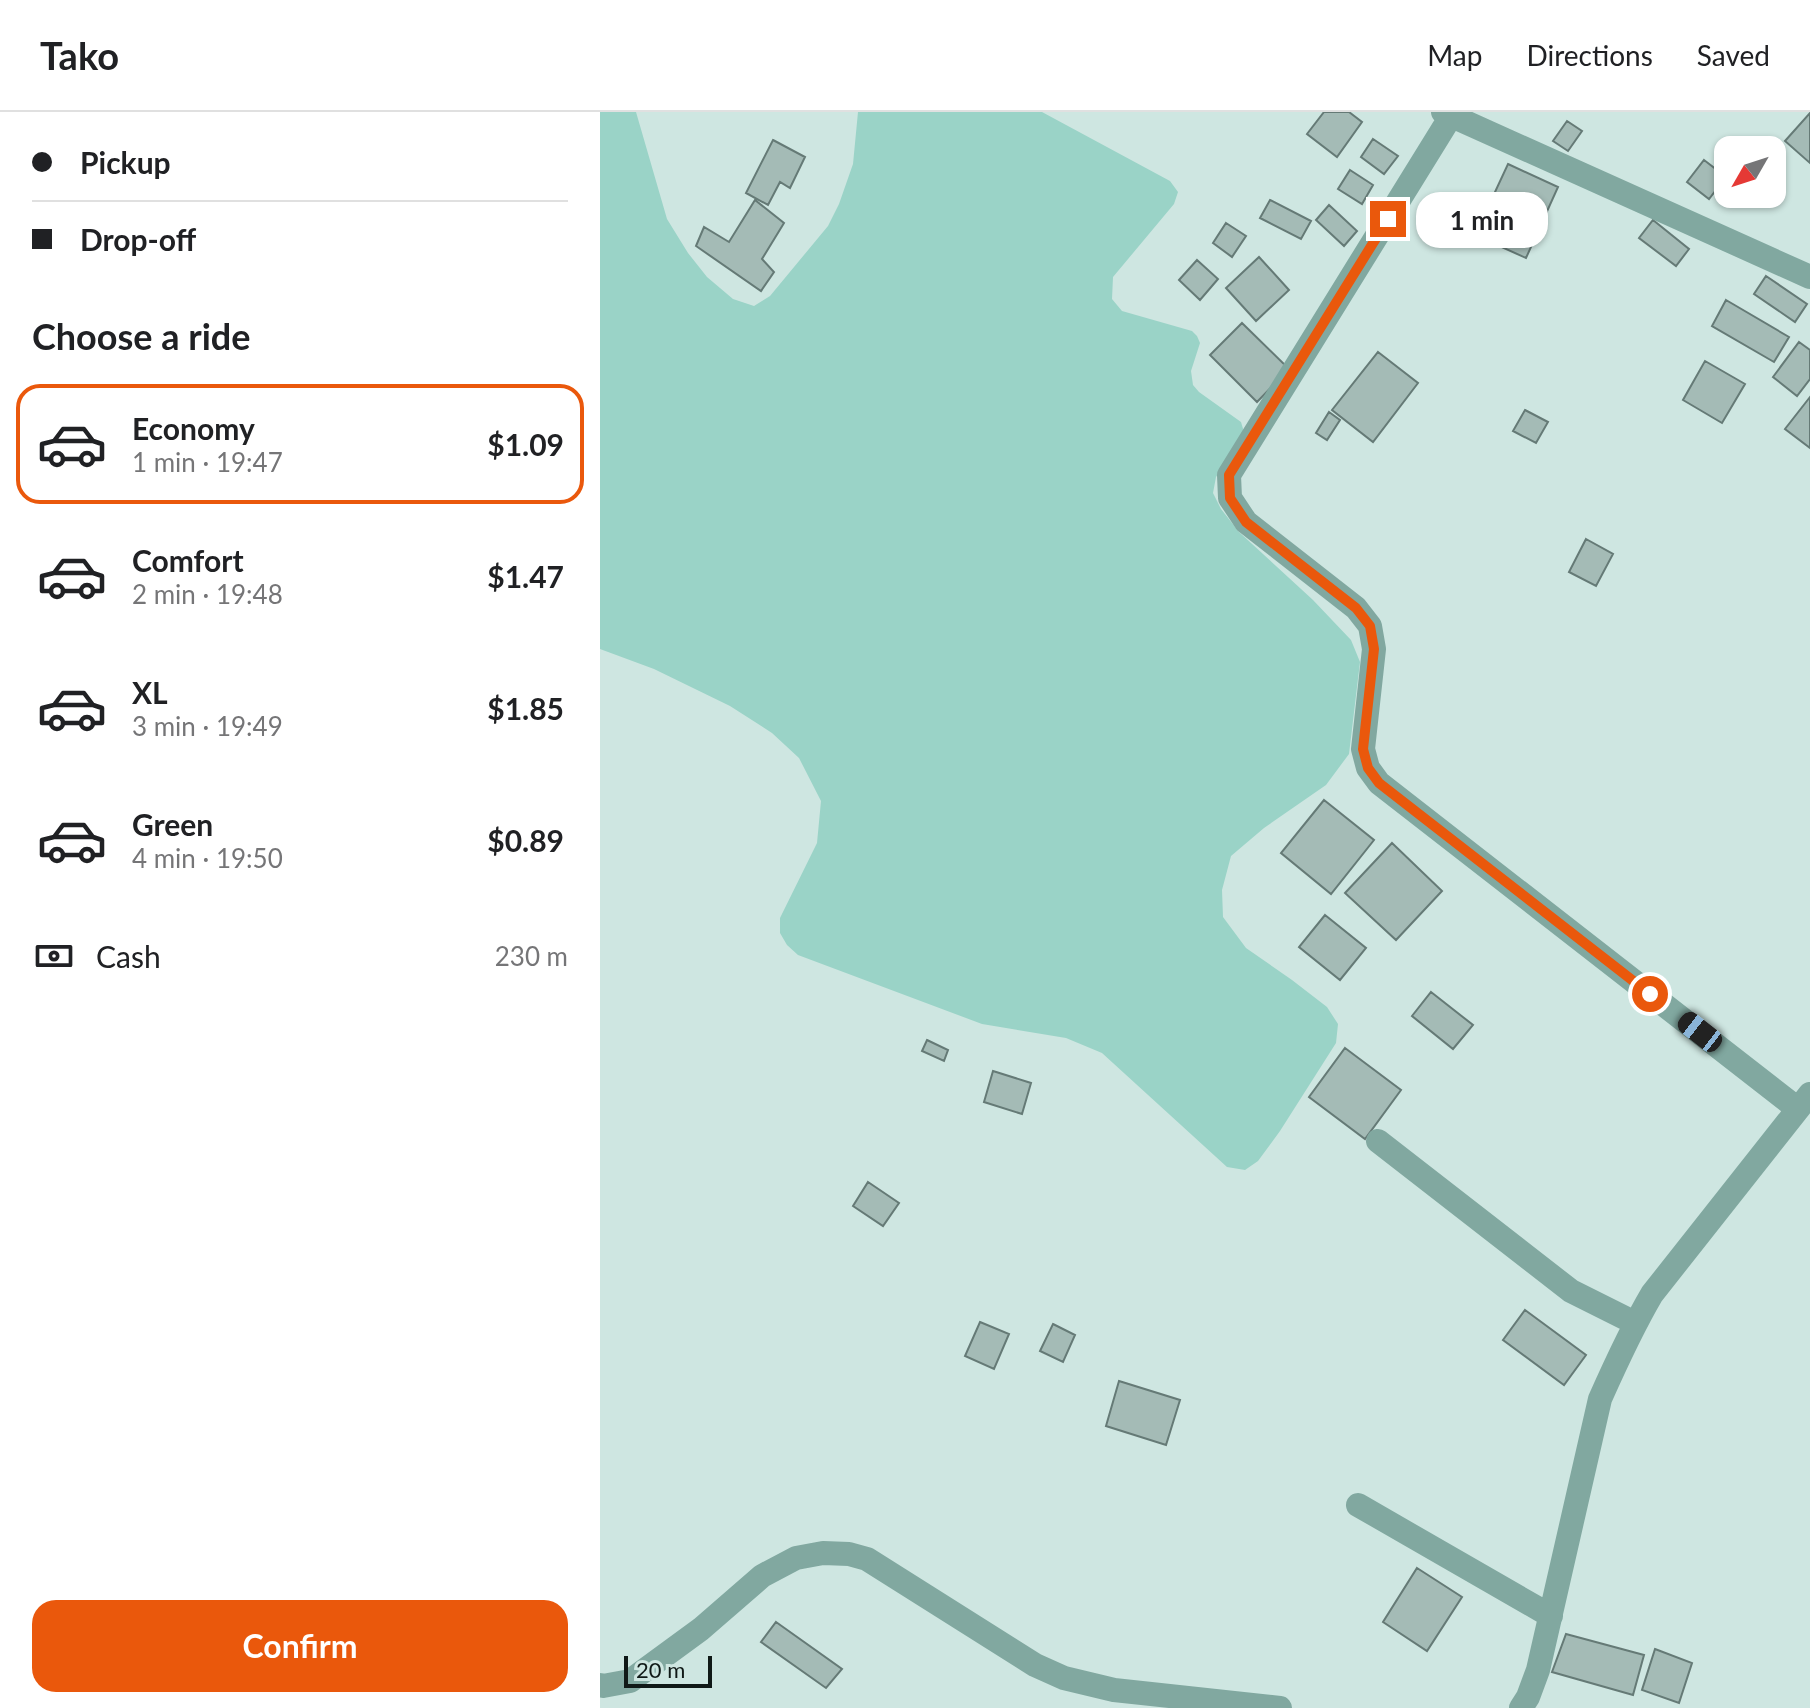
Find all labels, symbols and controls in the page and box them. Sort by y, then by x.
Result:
text: Tako [40,32,119,78]
text: Map [1427,38,1482,72]
text: Directions [1526,38,1653,72]
text: Saved [1697,38,1770,72]
north arrow [1714,136,1786,208]
map controls [1714,136,1786,208]
text: Pickup [80,144,171,180]
callout: 1 min [1416,191,1548,247]
route end [1370,201,1406,237]
text: 1 min [1450,204,1514,236]
text: Drop-off [80,221,196,257]
text: Choose a ride [32,314,251,358]
icon: car [36,408,108,480]
text: Economy [132,410,255,446]
text: $1.09 [487,426,564,462]
text: 1 min · 19:47 [132,446,283,478]
icon: car [36,540,108,612]
text: Comfort [132,542,244,578]
text: $1.47 [487,558,564,594]
text: 2 min · 19:48 [132,578,283,610]
icon: car [36,672,108,744]
text: XL [132,674,168,710]
text: $1.85 [487,690,564,726]
text: 3 min · 19:49 [132,710,283,742]
icon: car [36,804,108,876]
text: Green [132,806,213,842]
text: $0.89 [487,822,564,858]
text: 4 min · 19:50 [132,842,283,874]
icon: cash [32,934,76,978]
text: Cash [96,938,161,974]
text: 230 m [495,940,568,972]
route start [1632,976,1668,1012]
car [1674,1008,1726,1056]
button: Confirm [32,1600,568,1692]
scale bar [624,1652,712,1688]
text: 20 m [636,1656,685,1683]

